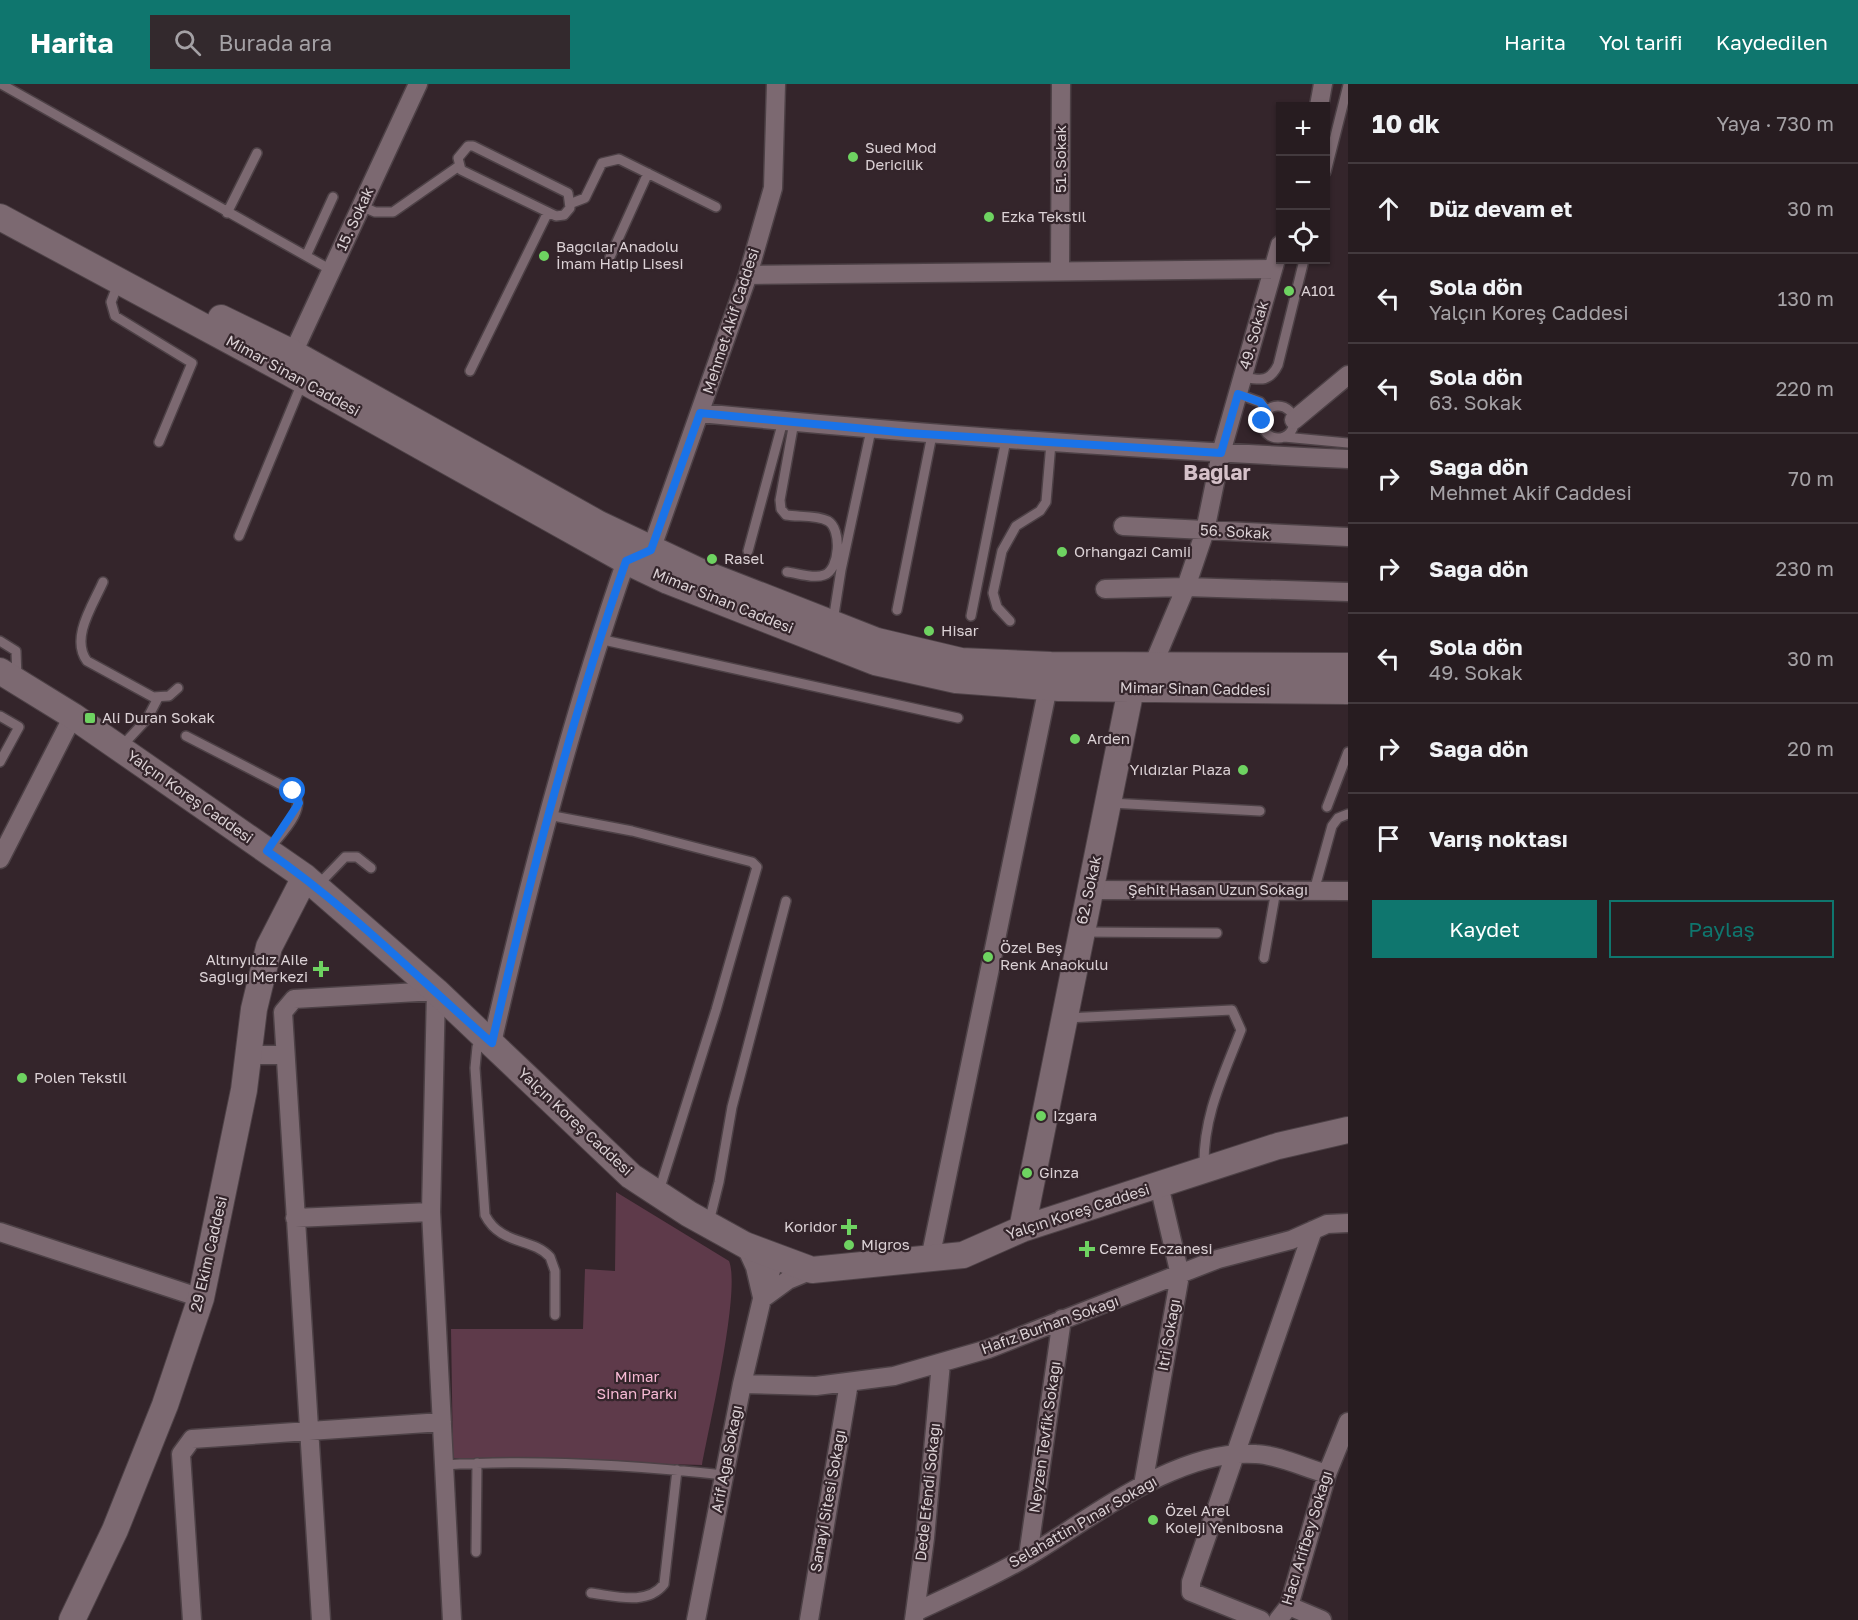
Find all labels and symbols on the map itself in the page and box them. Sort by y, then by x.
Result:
street label: 51. Sokak [1051,124,1069,193]
place label: Sued Mod Dericilik [865,138,936,173]
marker: Sued Mod Dericilik [846,150,860,164]
street label: 15. Sokak [332,183,377,253]
place label: Ezka Tekstil [1001,207,1086,225]
marker: Ezka Tekstil [982,210,996,224]
place label: Bağcılar Anadolu İmam Hatip Lisesi [556,237,683,272]
street label: Mehmet Akif Caddesi [698,246,762,396]
marker: Bağcılar Anadolu İmam Hatip Lisesi [537,249,551,263]
place label: A101 [1301,281,1335,299]
marker: A101 [1282,284,1296,298]
street label: 49. Sokak [1235,298,1272,371]
street label: Mimar Sinan Caddesi [223,331,364,419]
route end [1248,407,1274,433]
district label: Bağlar [1183,459,1251,485]
street label: 56. Sokak [1200,520,1271,542]
place label: Orhangazi Camii [1074,542,1191,560]
marker: Orhangazi Camii [1055,545,1069,559]
place label: Rasel [724,549,764,567]
marker: Rasel [705,552,719,566]
street label: Mimar Sinan Caddesi [650,564,796,637]
place label: Hisar [941,621,979,639]
marker: Hisar [922,624,936,638]
street label: Mimar Sinan Caddesi [1120,678,1270,698]
place label: Ali Duran Sokak [102,708,215,726]
marker: Ali Duran Sokak [83,711,97,725]
place label: Arden [1087,729,1130,747]
marker: Arden [1068,732,1082,746]
street label: Yalçın Koreş Caddesi [124,746,257,846]
place label: Yıldızlar Plaza [1130,760,1231,778]
marker: Yıldızlar Plaza [1236,763,1250,777]
route start [279,777,305,803]
street label: 62. Sokak [1072,853,1104,926]
street label: Şehit Hasan Uzun Sokağı [1128,880,1308,898]
place label: Özel Beş Renk Anaokulu [1000,938,1108,973]
place label: Altınyıldız Aile Sağlığı Merkezi [199,950,308,985]
marker: Özel Beş Renk Anaokulu [981,950,995,964]
marker: Altınyıldız Aile Sağlığı Merkezi [312,960,330,978]
street label: Yalçın Koreş Caddesi [515,1064,637,1179]
place label: Polen Tekstil [34,1068,127,1086]
marker: Polen Tekstil [15,1071,29,1085]
place label: Izgara [1053,1106,1097,1124]
marker: Izgara [1034,1109,1048,1123]
place label: Ginza [1039,1163,1079,1181]
marker: Ginza [1020,1166,1034,1180]
street label: Yalçın Koreş Caddesi [1004,1179,1152,1243]
street label: 29 Ekim Caddesi [186,1194,230,1313]
place label: Koridor [784,1217,837,1235]
marker: Koridor [842,1220,856,1234]
place label: Migros [861,1235,910,1253]
marker: Migros [842,1238,856,1252]
place label: Cemre Eczanesi [1099,1239,1213,1257]
marker: Cemre Eczanesi [1080,1242,1094,1256]
street label: Hafız Burhan Sokağı [978,1291,1121,1357]
street label: Itri Sokağı [1153,1297,1183,1372]
street label: Neyzen Tevfik Sokağı [1024,1360,1064,1514]
park label: Mimar Sinan Parkı [597,1367,677,1402]
street label: Arif Ağa Sokağı [707,1404,745,1514]
street label: Dede Efendi Sokağı [911,1422,943,1562]
street label: Sanayi Sitesi Sokağı [806,1428,848,1573]
street label: Hacı Arifbey Sokağı [1277,1468,1335,1607]
street label: Selahattin Pınar Sokağı [1005,1471,1160,1571]
place label: Özel Arel Koleji Yenibosna [1165,1501,1283,1536]
marker: Özel Arel Koleji Yenibosna [1146,1513,1160,1527]

